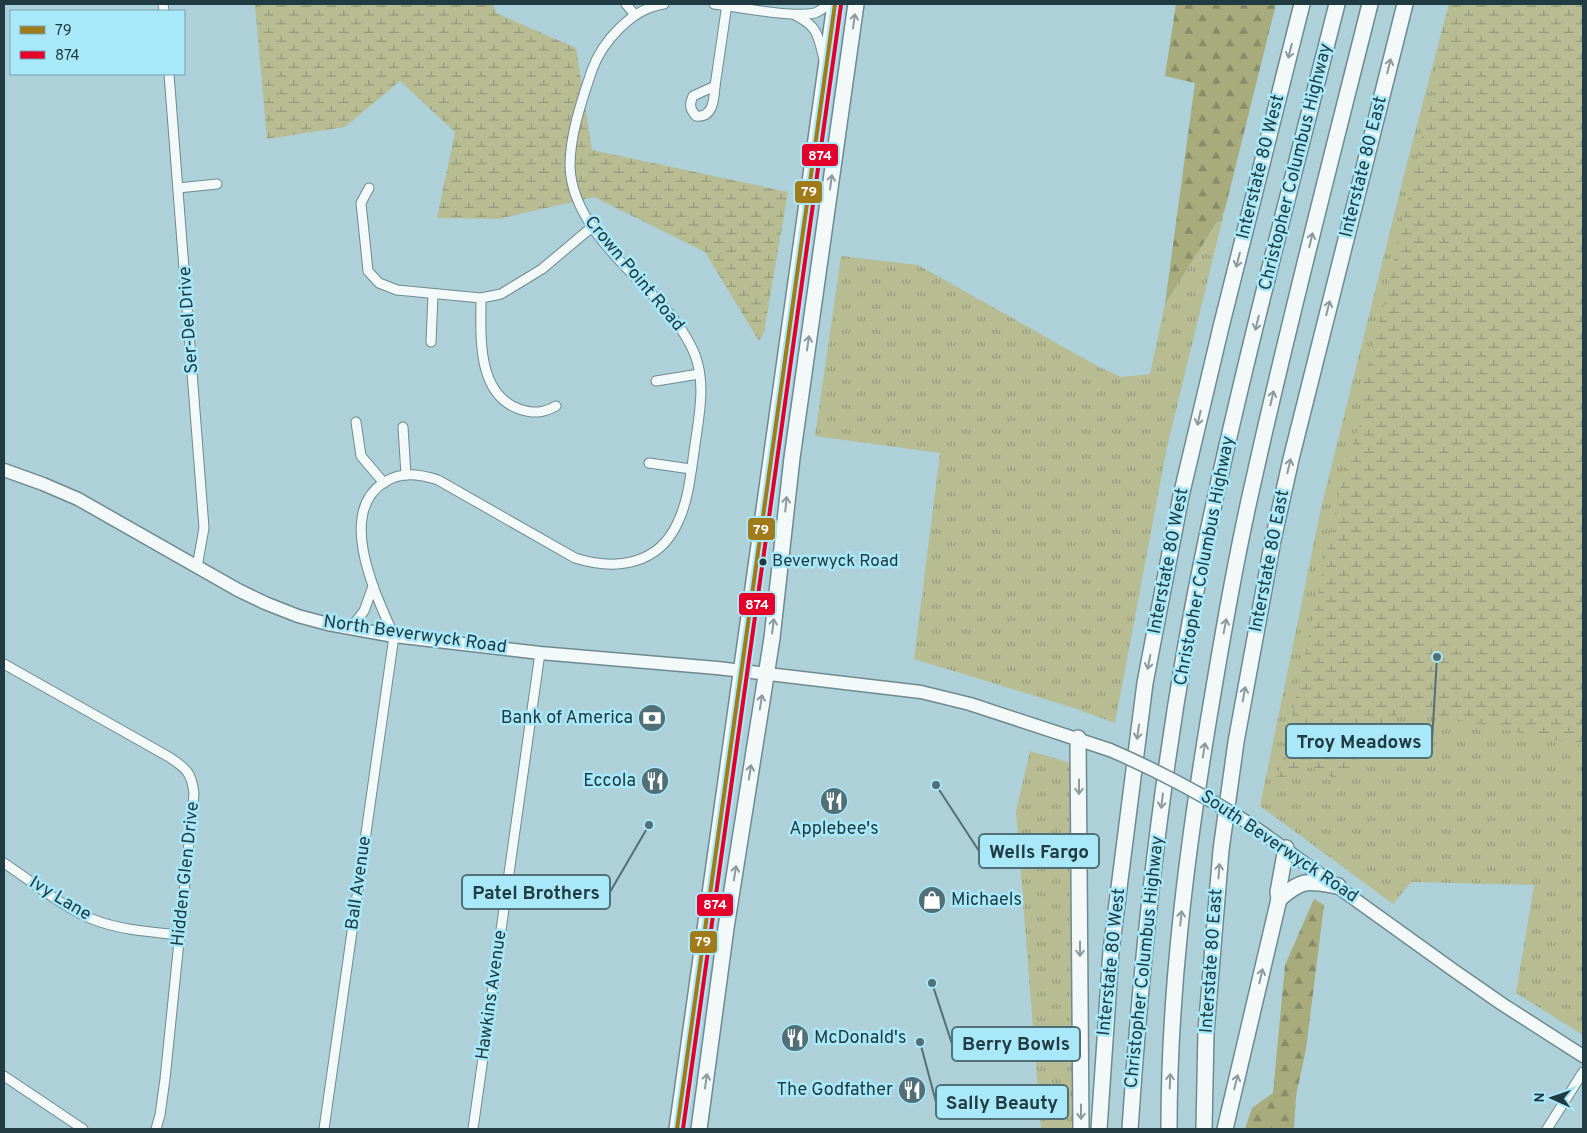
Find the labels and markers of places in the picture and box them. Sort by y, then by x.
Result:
place label: Beverwyck Road [772,551,899,573]
marker: Beverwyck Road [758,557,768,567]
bank icon: Bank of America [637,703,667,733]
place label: Bank of America [501,707,633,730]
callout: Troy Meadows [1286,724,1432,758]
restaurant icon: Eccola [640,766,670,796]
place label: Eccola [583,770,636,793]
restaurant icon: Applebee's [819,786,849,816]
place label: Applebee's [789,818,879,841]
callout: Wells Fargo [979,834,1099,868]
callout: Patel Brothers [462,875,610,909]
shop icon: Michaels [917,885,947,915]
place label: Michaels [951,889,1022,912]
restaurant icon: McDonald's [780,1023,810,1053]
place label: McDonald's [814,1027,906,1050]
callout: Berry Bowls [952,1027,1080,1061]
restaurant icon: The Godfather [897,1075,927,1105]
place label: The Godfather [777,1079,893,1102]
callout: Sally Beauty [936,1085,1068,1119]

